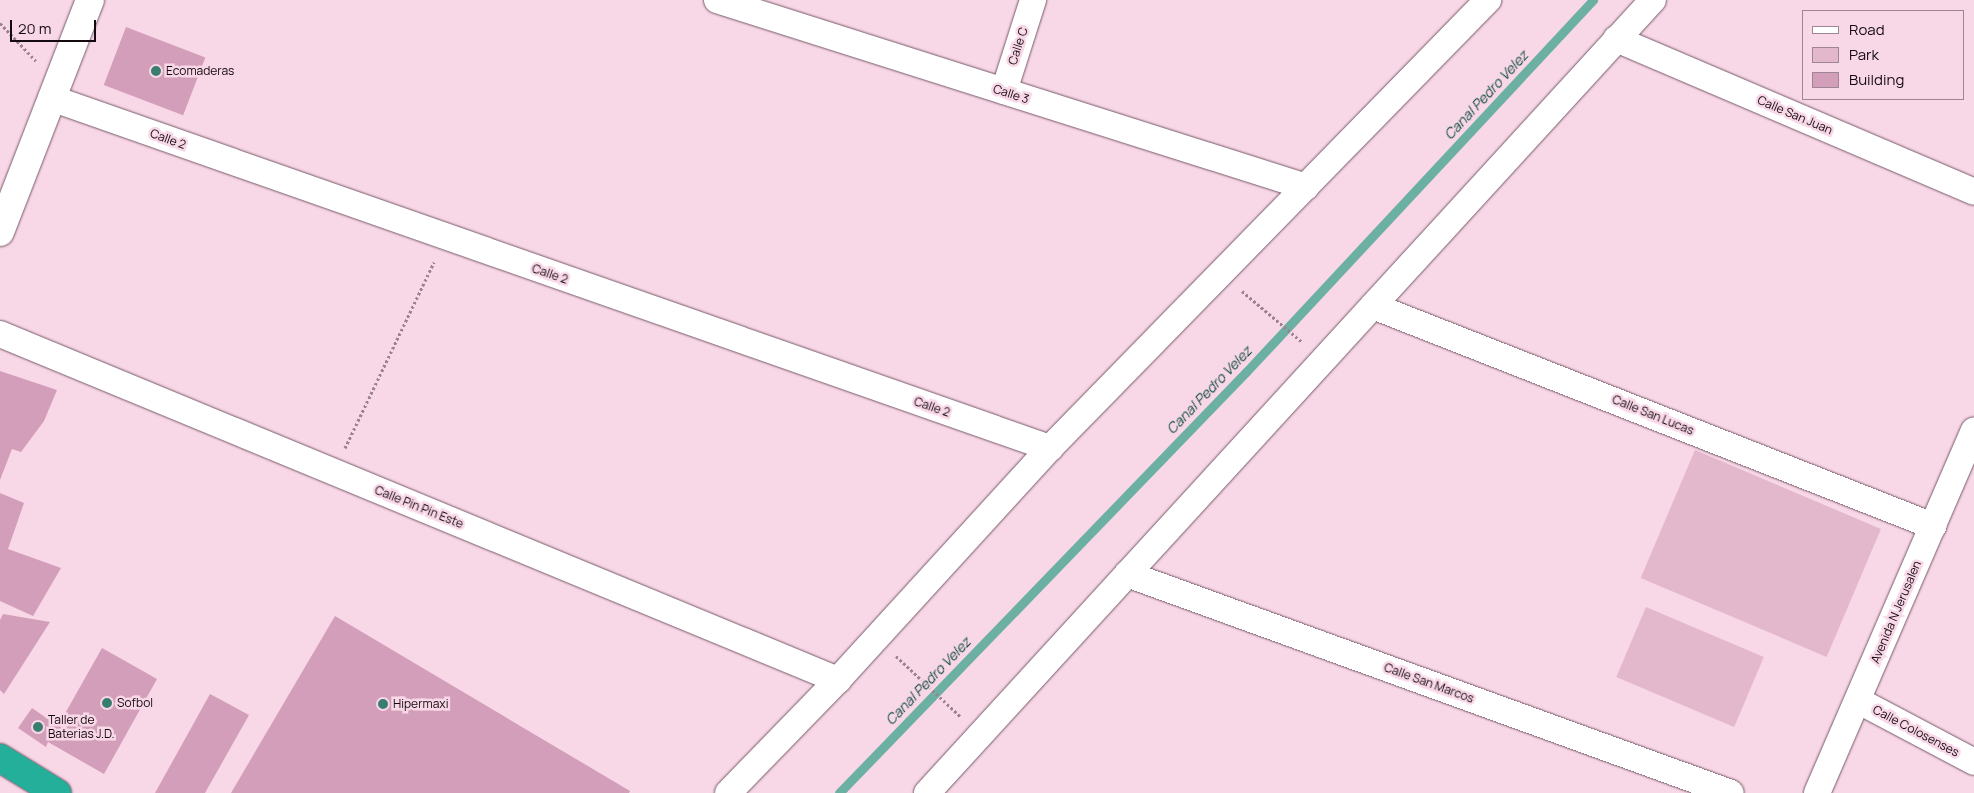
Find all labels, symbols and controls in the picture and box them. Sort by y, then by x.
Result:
scale bar [12,10,99,42]
legend [1802,10,1964,100]
text: 20 m [18,18,51,39]
text: Road [1849,19,1885,40]
street label: Calle C [1005,25,1031,67]
text: Park [1849,44,1879,65]
water label: Canal Pedro Velez [1440,47,1532,143]
place label: Ecomaderas [166,64,234,78]
marker: Ecomaderas [150,65,162,77]
text: Building [1849,69,1904,90]
street label: Calle 3 [991,81,1031,107]
street label: Calle San Juan [1755,93,1835,137]
street label: Calle 2 [148,126,188,152]
street label: Calle 2 [530,261,570,287]
water label: Canal Pedro Velez [1163,343,1255,437]
street label: Calle San Lucas [1610,392,1696,438]
street label: Calle 2 [912,394,952,420]
street label: Calle Pin Pin Este [373,483,465,531]
street label: Avenida N Jerusalen [1868,558,1924,666]
water label: Canal Pedro Velez [882,634,974,728]
street label: Calle San Marcos [1382,660,1476,706]
place label: Sofbol [117,696,153,710]
marker: Sofbol [101,697,113,709]
place label: Hipermaxi [393,697,448,711]
marker: Hipermaxi [377,698,389,710]
street label: Calle Colosenses [1870,702,1962,760]
place label: Taller de Baterias J.D. [48,713,115,741]
marker: Taller de Baterias J.D. [32,721,44,733]

